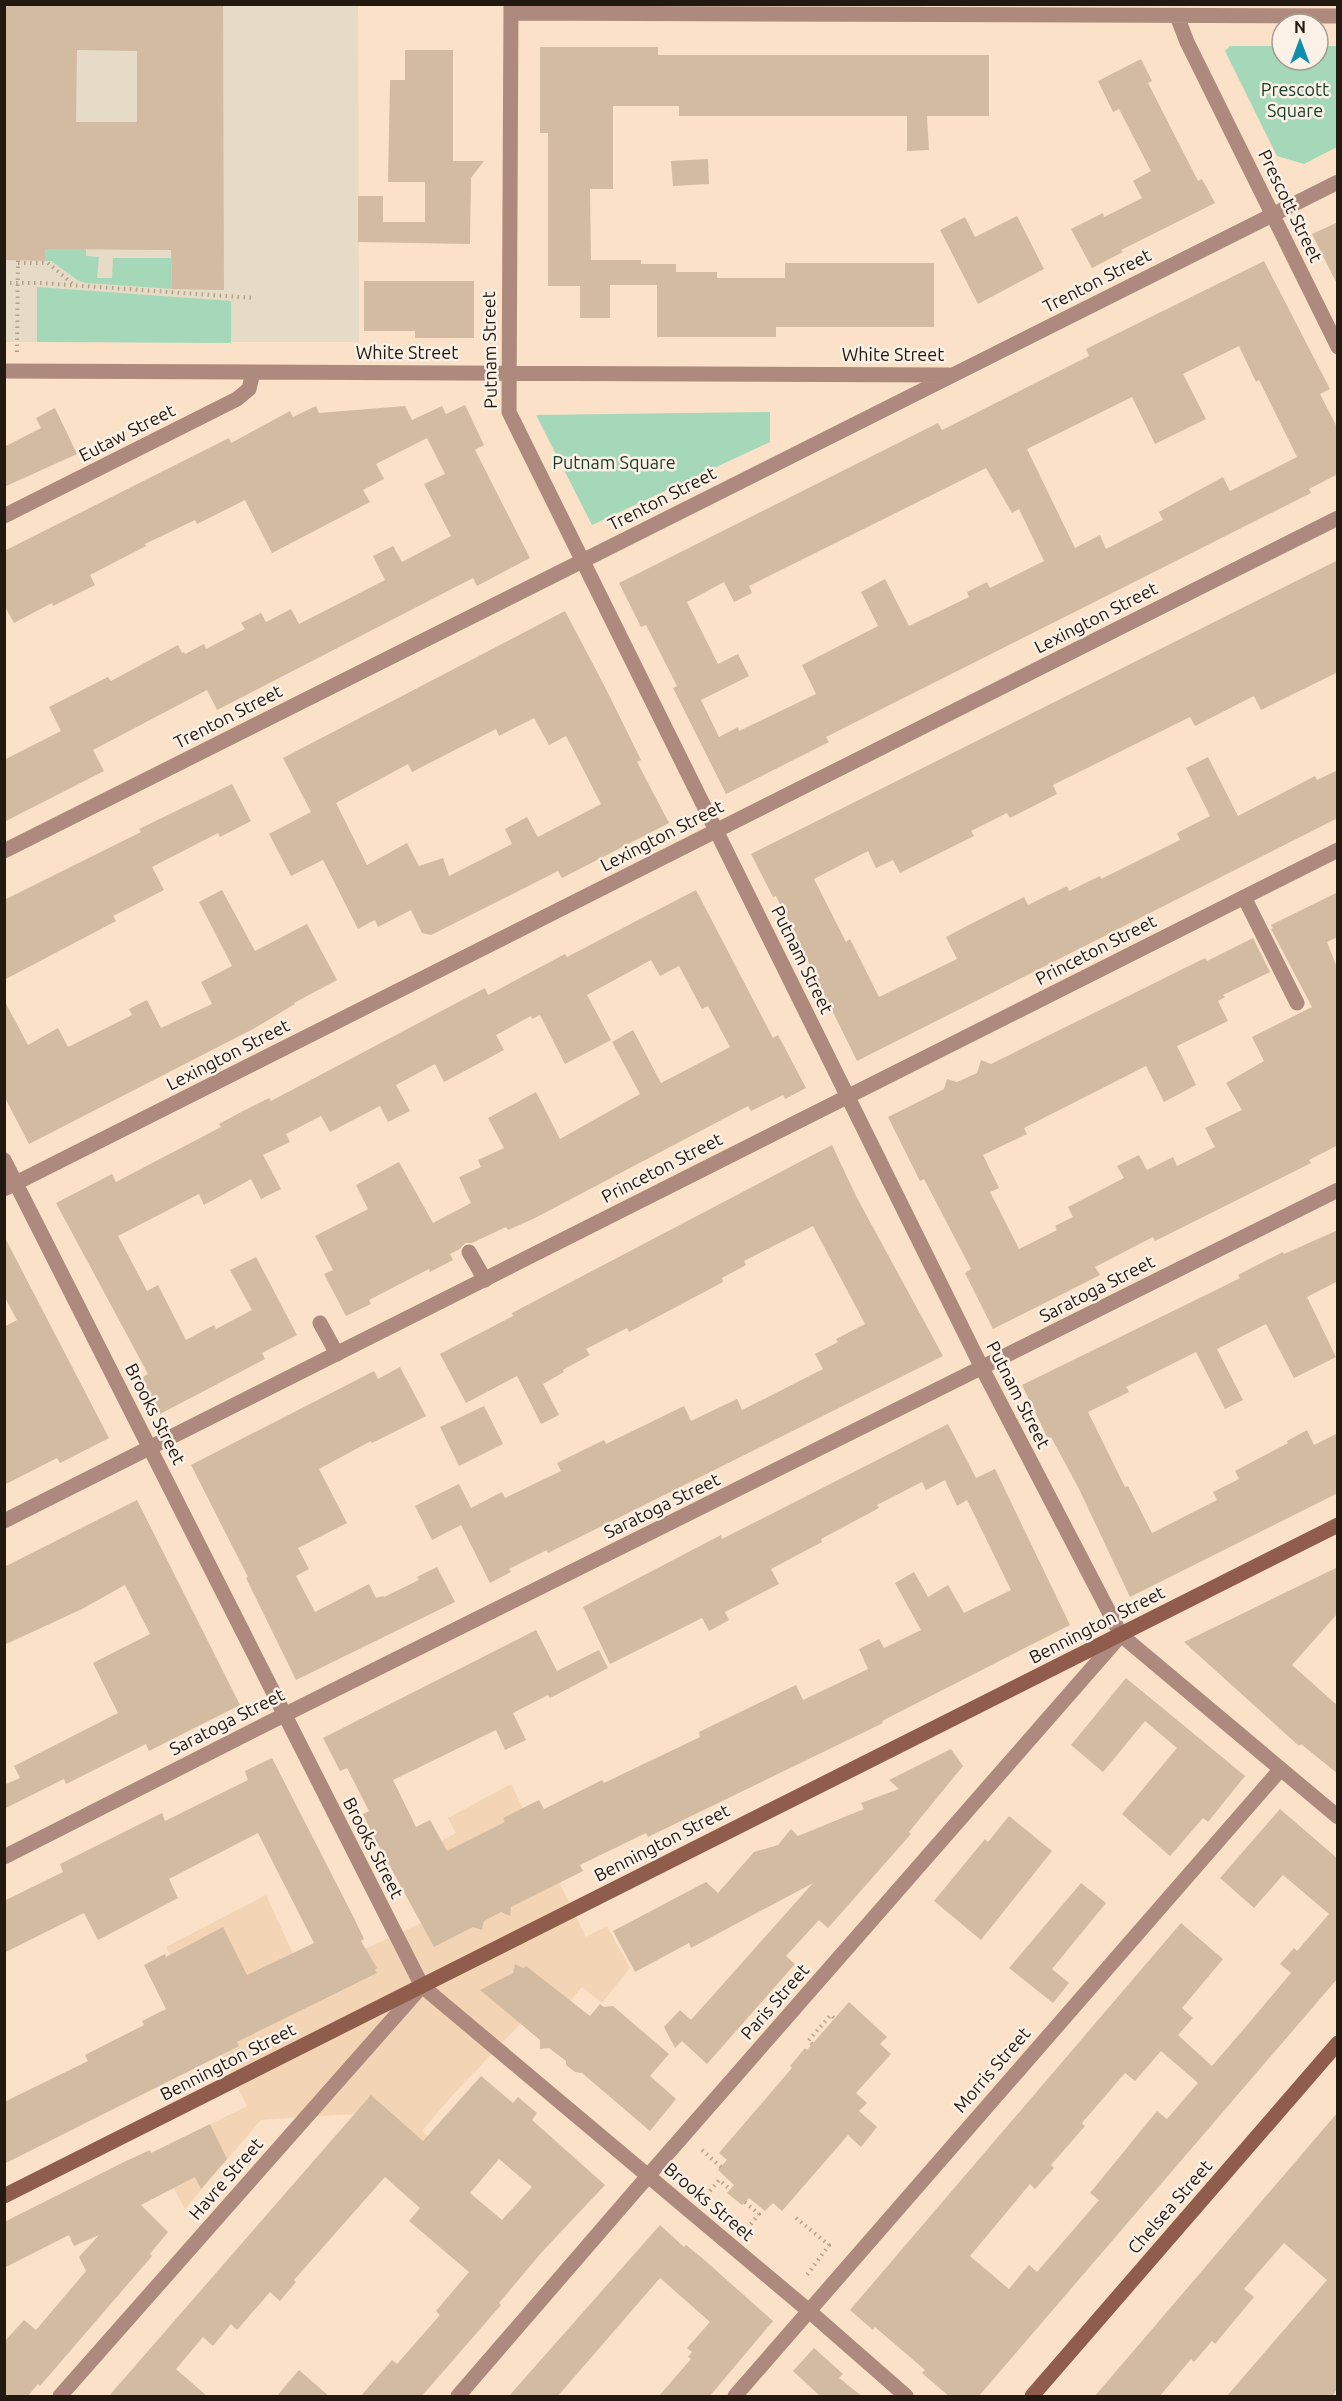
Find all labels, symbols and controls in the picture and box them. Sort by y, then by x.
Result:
north arrow [1270,12,1330,72]
text: N [1294,18,1306,36]
park label: Prescott Square [1261,79,1329,120]
street label: Prescott Street [1255,146,1327,265]
street label: Trenton Street [1039,244,1154,316]
street label: Putnam Street [478,291,500,409]
street label: White Street [356,342,458,362]
street label: White Street [842,344,944,364]
street label: Eutaw Street [75,399,178,465]
park label: Putnam Square [552,452,676,472]
street label: Trenton Street [604,462,719,534]
street label: Lexington Street [1031,577,1160,657]
street label: Trenton Street [170,680,285,752]
street label: Lexington Street [597,795,726,875]
street label: Putnam Street [768,902,838,1017]
street label: Princeton Street [1032,910,1159,988]
street label: Lexington Street [163,1014,292,1094]
street label: Princeton Street [598,1128,725,1206]
street label: Saratoga Street [1036,1251,1157,1326]
street label: Putnam Street [983,1338,1054,1451]
street label: Brooks Street [122,1360,190,1467]
street label: Saratoga Street [600,1468,723,1542]
street label: Bennington Street [1026,1581,1168,1667]
street label: Saratoga Street [166,1684,287,1759]
street label: Brooks Street [340,1794,408,1901]
street label: Bennington Street [591,1799,733,1885]
street label: Paris Street [736,1960,812,2043]
street label: Bennington Street [157,2018,299,2104]
street label: Morris Street [949,2023,1034,2116]
street label: Havre Street [184,2133,266,2223]
street label: Chelsea Street [1123,2156,1215,2257]
street label: Brooks Street [661,2158,758,2244]

